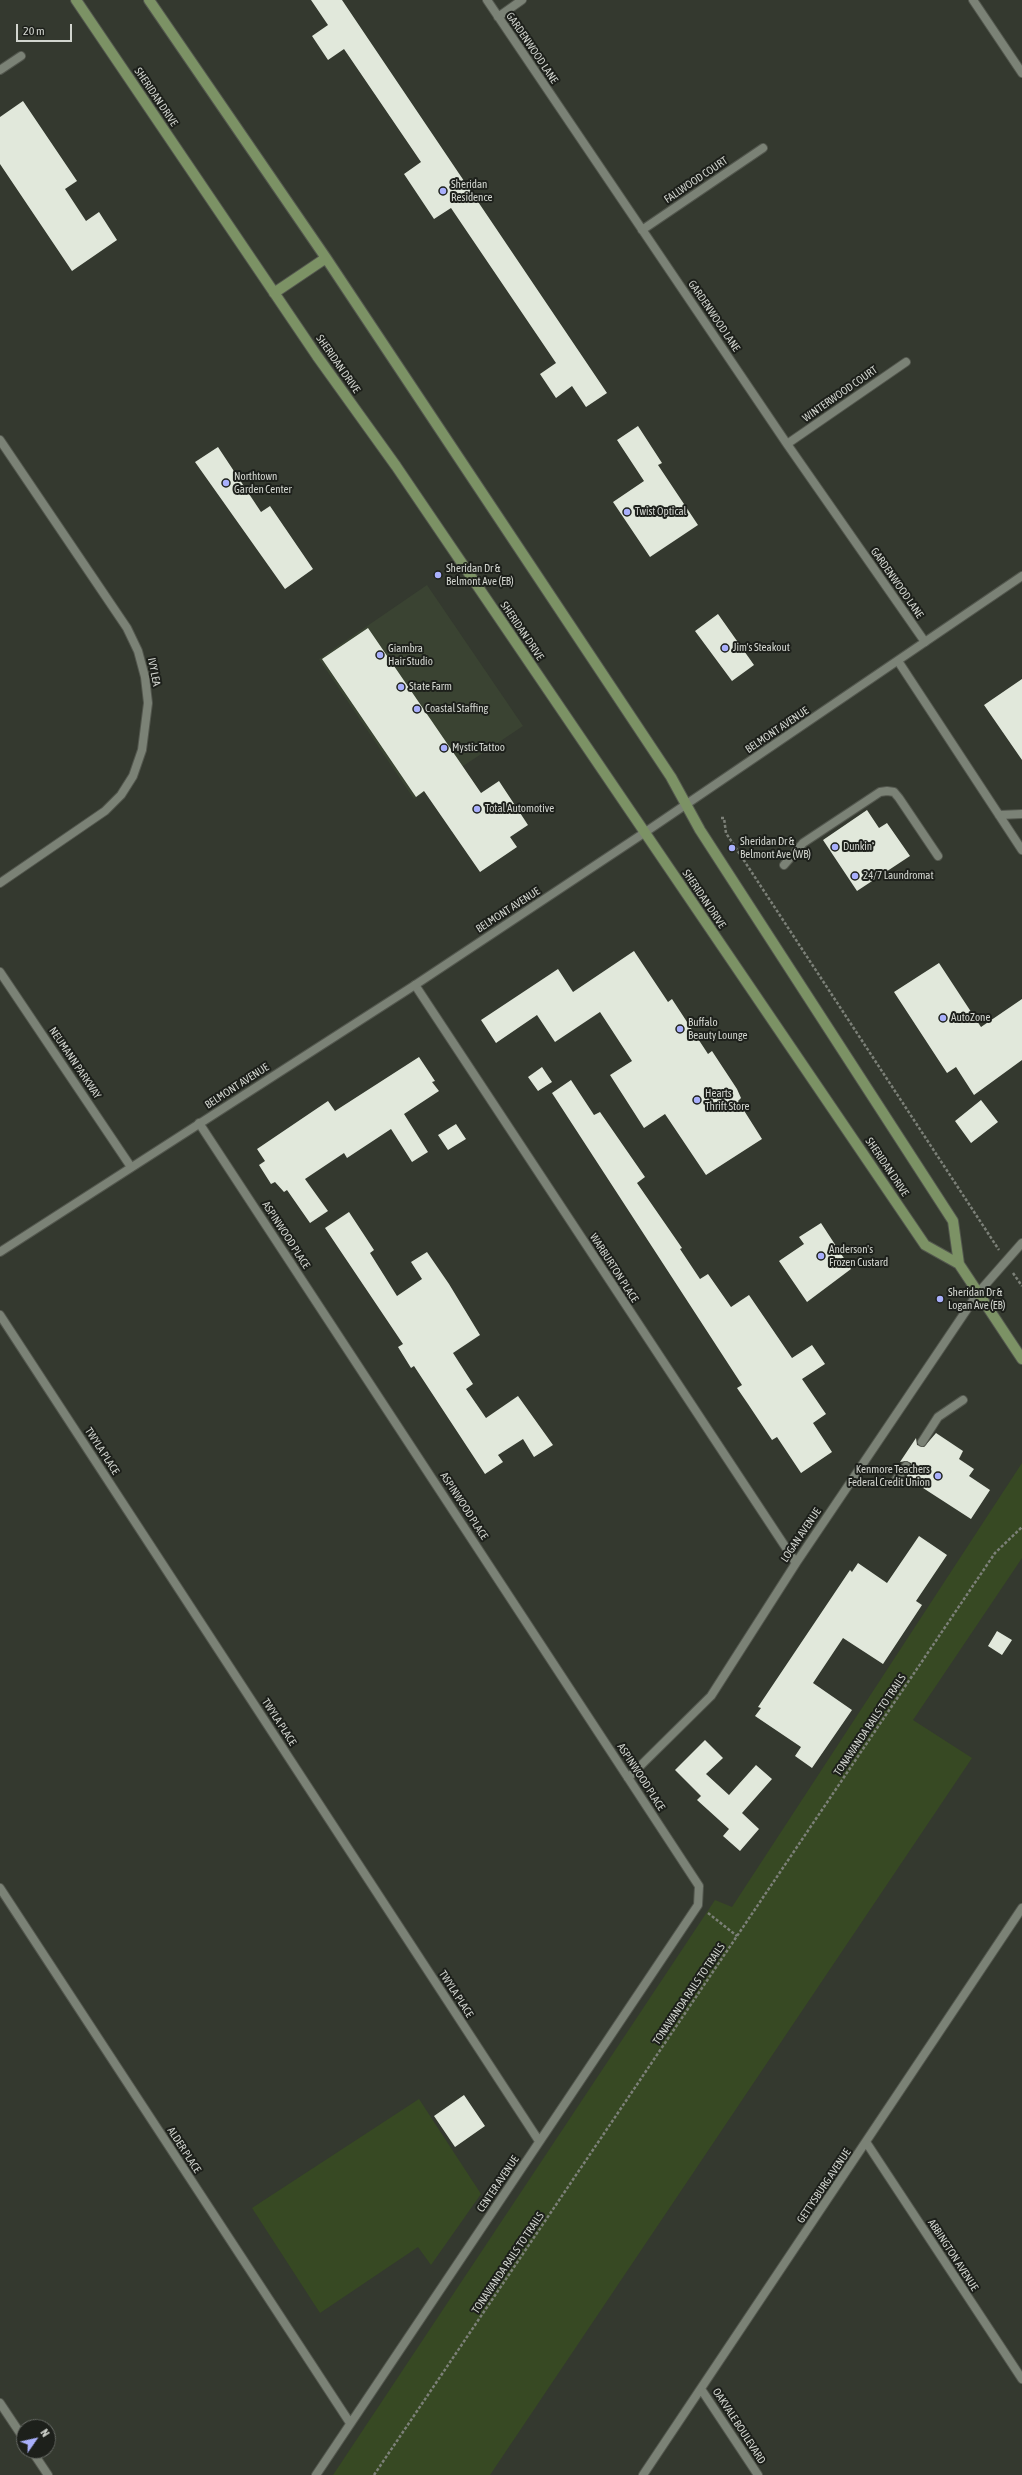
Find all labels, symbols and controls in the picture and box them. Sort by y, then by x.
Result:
street label: GARDENWOOD LANE [503,10,561,86]
scale bar [18,16,74,42]
text: 20 m [23,24,45,38]
street label: SHERIDAN DRIVE [131,65,181,129]
street label: FALLWOOD COURT [662,154,730,206]
place label: Sheridan Residence [451,178,493,204]
marker: Sheridan Residence [438,186,448,196]
street label: GARDENWOOD LANE [685,278,743,354]
street label: SHERIDAN DRIVE [313,332,363,396]
street label: WINTERWOOD COURT [800,363,880,425]
place label: Northtown Garden Center [234,470,292,496]
marker: Northtown Garden Center [221,478,231,488]
place label: Twist Optical [635,505,686,519]
marker: Twist Optical [622,507,632,517]
street label: GARDENWOOD LANE [868,545,926,621]
place label: Sheridan Dr & Belmont Ave (EB) [446,562,514,588]
marker: Sheridan Dr & Belmont Ave (EB) [433,570,443,580]
street label: SHERIDAN DRIVE [497,599,547,663]
place label: Jim's Steakout [733,641,790,655]
place label: Giambra Hair Studio [388,642,433,668]
marker: Jim's Steakout [720,643,730,653]
marker: Giambra Hair Studio [375,650,385,660]
street label: IVY LEA [145,657,163,687]
place label: State Farm [409,680,452,694]
marker: State Farm [396,682,406,692]
place label: Coastal Staffing [425,702,488,716]
marker: Coastal Staffing [412,704,422,714]
street label: BELMONT AVENUE [743,704,811,756]
place label: Mystic Tattoo [452,741,505,755]
marker: Mystic Tattoo [439,743,449,753]
place label: Total Automotive [485,802,554,816]
marker: Total Automotive [472,804,482,814]
place label: Sheridan Dr & Belmont Ave (WB) [740,835,811,861]
place label: Dunkin' [843,840,874,854]
marker: Dunkin' [830,842,840,852]
marker: Sheridan Dr & Belmont Ave (WB) [727,843,737,853]
street label: SHERIDAN DRIVE [679,867,729,931]
place label: 24/7 Laundromat [863,869,934,883]
marker: 24/7 Laundromat [850,871,860,881]
street label: BELMONT AVENUE [474,884,542,936]
place label: AutoZone [951,1011,990,1025]
marker: AutoZone [938,1013,948,1023]
place label: Buffalo Beauty Lounge [688,1016,747,1042]
marker: Buffalo Beauty Lounge [675,1024,685,1034]
street label: NEUMANN PARKWAY [46,1025,104,1101]
street label: BELMONT AVENUE [203,1060,271,1112]
place label: Hearts Thrift Store [705,1087,750,1113]
marker: Hearts Thrift Store [692,1095,702,1105]
street label: SHERIDAN DRIVE [862,1135,912,1199]
street label: ASPINWOOD PLACE [259,1199,313,1271]
street label: WARBURTON PLACE [587,1231,641,1305]
place label: Anderson's Frozen Custard [829,1243,888,1269]
marker: Anderson's Frozen Custard [816,1251,826,1261]
place label: Sheridan Dr & Logan Ave (EB) [948,1286,1005,1312]
marker: Sheridan Dr & Logan Ave (EB) [935,1294,945,1304]
street label: TWYLA PLACE [82,1425,122,1477]
place label: Kenmore Teachers Federal Credit Union [848,1463,930,1489]
street label: ASPINWOOD PLACE [437,1470,491,1542]
marker: Kenmore Teachers Federal Credit Union [933,1471,943,1481]
street label: LOGAN AVENUE [778,1505,824,1565]
street label: TONAWANDA RAILS TO TRAILS [831,1672,909,1778]
street label: TWYLA PLACE [259,1696,299,1748]
street label: ASPINWOOD PLACE [614,1741,668,1813]
street label: TONAWANDA RAILS TO TRAILS [650,1941,728,2047]
street label: TWYLA PLACE [436,1968,476,2020]
street label: ALDER PLACE [164,2125,204,2175]
street label: GETTYSBURG AVENUE [794,2146,854,2226]
street label: CENTER AVENUE [474,2153,522,2215]
street label: TONAWANDA RAILS TO TRAILS [469,2210,547,2316]
street label: ABBINGTON AVENUE [925,2217,981,2293]
street label: OAKVALE BOULEVARD [710,2386,768,2466]
north arrow [16,2419,56,2459]
text: N [38,2427,52,2439]

